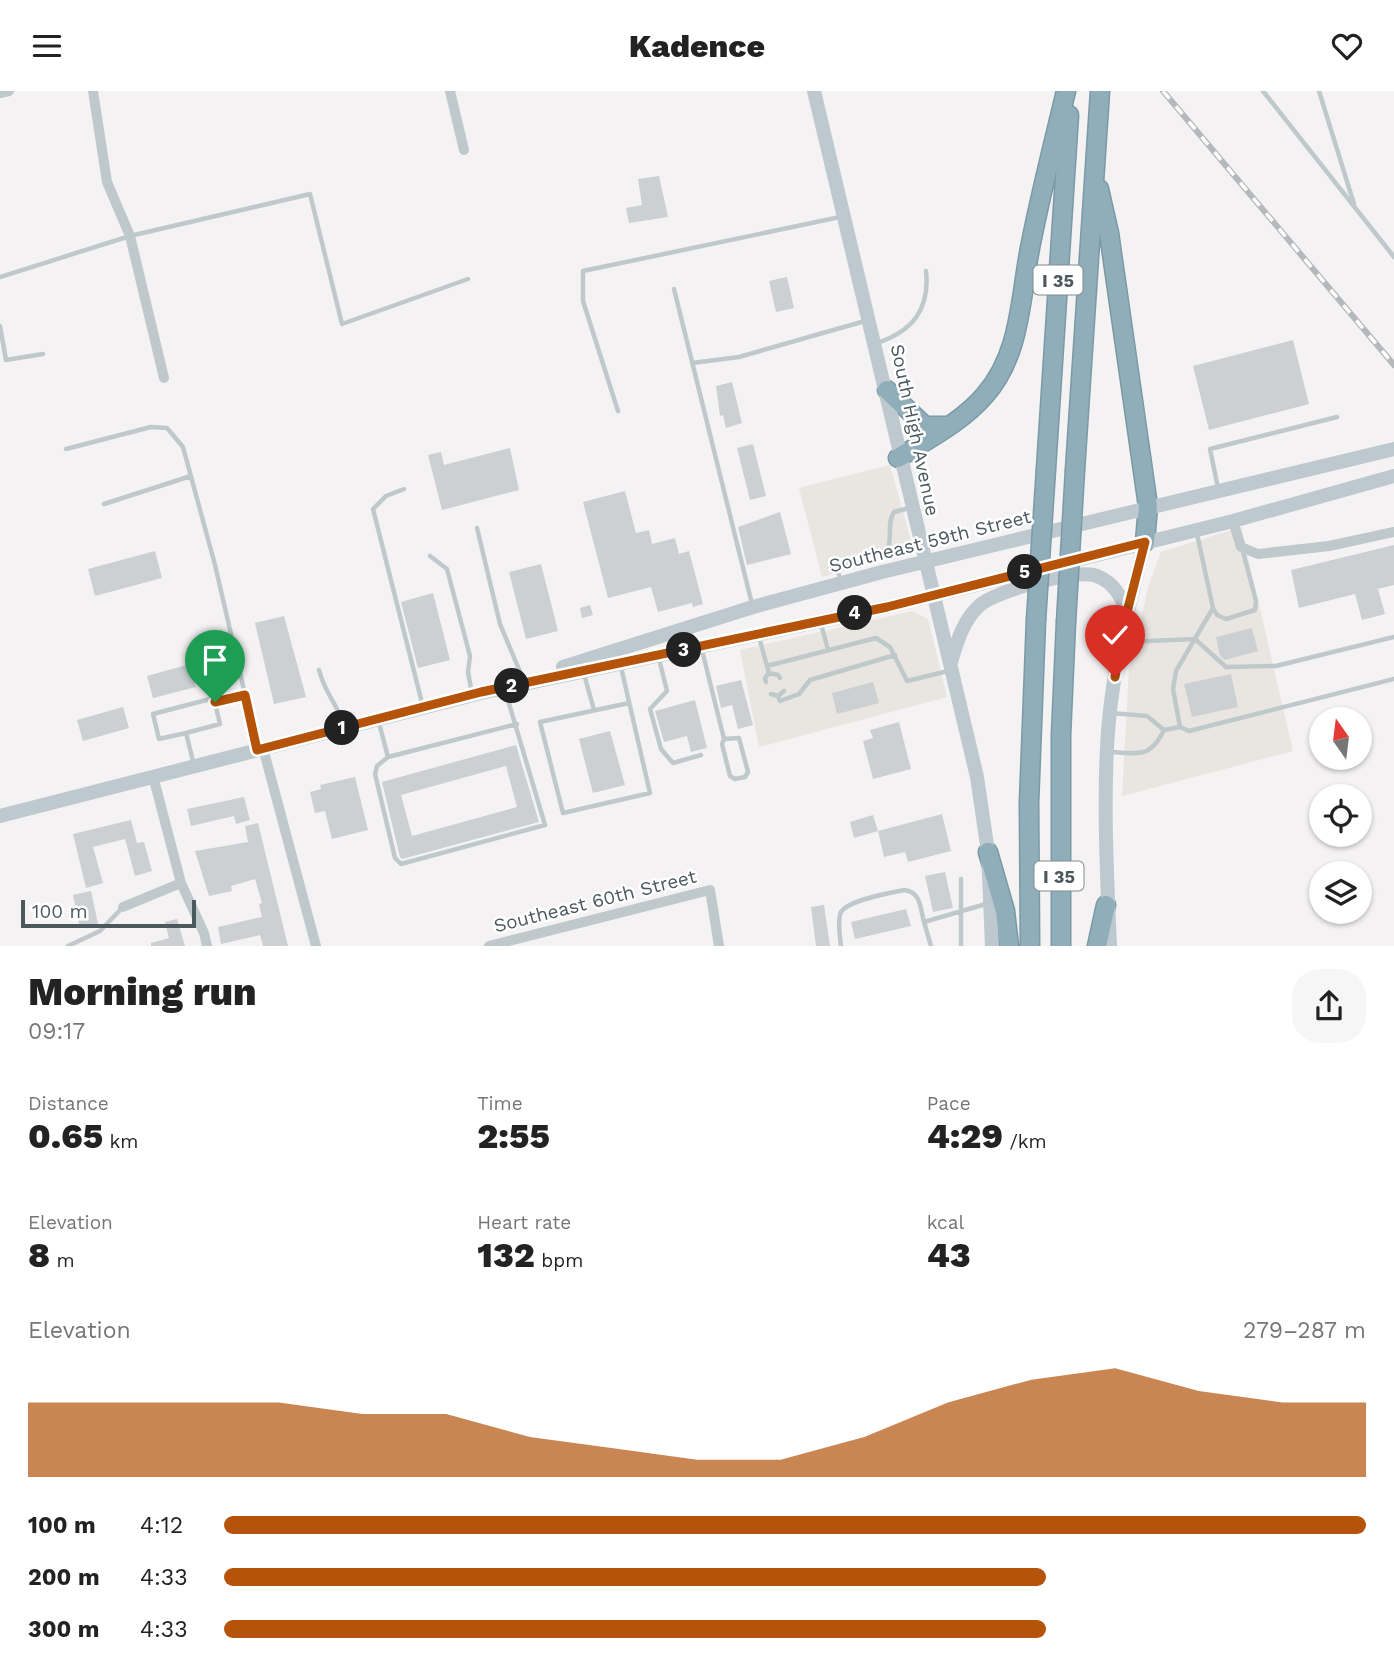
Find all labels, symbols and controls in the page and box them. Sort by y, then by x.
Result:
icon: menu [28,27,66,65]
text: Kadence [629,27,765,65]
icon: heart [1328,27,1366,65]
road number: I 35 [1034,265,1082,295]
street label: South High Avenue [886,342,944,518]
street label: Southeast 59th Street [827,505,1033,577]
pin: 5 [1007,554,1042,589]
pin: 4 [838,595,872,631]
text: 4 [848,601,861,624]
pin [1085,605,1145,677]
icon: check [1096,616,1134,654]
pin [185,630,245,702]
pin: 3 [666,633,702,667]
text: 3 [678,638,689,661]
icon: arrive [196,641,234,679]
pin: 2 [494,669,530,703]
text: 2 [506,674,517,697]
north arrow [1309,707,1372,770]
map controls [1309,707,1372,924]
pin: 1 [324,711,360,745]
text: 1 [337,716,346,739]
button: locate [1309,784,1372,847]
road number: I 35 [1034,861,1084,891]
button: layers [1309,861,1372,924]
street label: Southeast 60th Street [491,865,699,937]
scale bar [21,897,196,928]
text: 100 m [32,900,88,923]
button: share [1292,969,1366,1043]
text: Morning run [28,970,257,1014]
text: 09:17 [28,1018,85,1045]
text: Distance [28,1092,109,1115]
text: Time [477,1092,523,1115]
text: Pace [927,1092,971,1115]
text: 0.65 [28,1115,103,1157]
text: 2:55 [477,1115,550,1157]
text: 4:29 [927,1115,1003,1157]
text: km [103,1130,138,1153]
text: /km [1003,1130,1047,1153]
text: Elevation [28,1211,113,1234]
text: Heart rate [477,1211,571,1234]
text: kcal [927,1211,964,1234]
text: 8 [28,1234,50,1276]
text: 132 [477,1234,535,1276]
text: 43 [927,1234,971,1276]
text: m [50,1249,75,1272]
text: bpm [535,1249,583,1272]
text: Elevation [28,1317,131,1344]
text: 279–287 m [1243,1317,1366,1344]
text: 100 m [28,1512,96,1539]
text: 4:12 [140,1512,183,1539]
text: 200 m [28,1564,100,1591]
text: 4:33 [140,1564,188,1591]
text: 300 m [28,1616,99,1643]
text: 4:33 [140,1616,188,1643]

